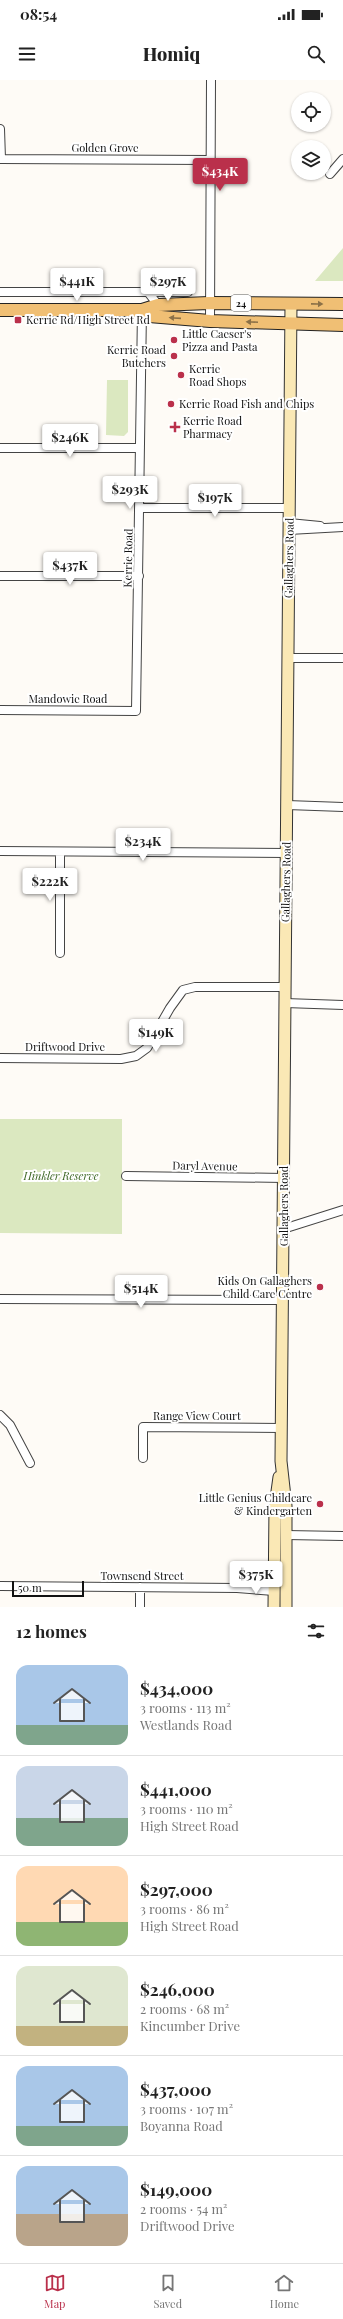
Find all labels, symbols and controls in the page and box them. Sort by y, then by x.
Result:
text: 08:54 [20,4,57,24]
text: Homiq [143,42,200,66]
icon: menu [16,43,38,65]
icon: search [305,43,327,65]
map controls [291,92,331,180]
button: locate [291,92,331,132]
street label: Golden Grove [71,140,139,155]
button: layers [291,140,331,180]
pin: $434K [192,158,248,192]
text: $434K [202,162,238,179]
pin: $441K [49,268,105,302]
pin: $297K [140,268,196,302]
text: $441K [59,272,95,289]
text: $297K [150,272,186,289]
road number: 24 [231,295,251,311]
one-way arrow [311,301,324,307]
place label: Kerrie Rd/High Street Rd [26,312,150,327]
marker: Kerrie Rd/High Street Rd [13,315,23,325]
one-way arrow [169,315,181,322]
one-way arrow [246,319,258,326]
place label: Little Caeser's Pizza and Pasta [182,326,258,354]
marker: Little Caeser's Pizza and Pasta [169,335,179,345]
place label: Kerrie Road Butchers [107,342,167,370]
marker: Kerrie Road Butchers [169,351,179,361]
place label: Kerrie Road Shops [189,361,247,389]
marker: Kerrie Road Shops [176,370,186,380]
place label: Kerrie Road Fish and Chips [179,396,314,411]
marker: Kerrie Road Fish and Chips [166,399,176,409]
place label: Kerrie Road Pharmacy [183,413,243,441]
marker: Kerrie Road Pharmacy [170,422,180,432]
pin: $246K [42,424,98,458]
text: $246K [51,428,89,445]
pin: $293K [102,476,158,510]
text: $293K [111,480,149,497]
pin: $197K [187,484,243,518]
text: $197K [198,488,232,505]
street label: Gallaghers Road [280,517,297,598]
street label: Kerrie Road [119,528,136,588]
pin: $437K [42,552,98,586]
text: $437K [52,556,88,573]
street label: Mandowie Road [29,691,108,706]
pin: $234K [115,828,171,862]
text: $234K [125,832,161,849]
street label: Gallaghers Road [277,841,294,922]
pin: $222K [22,868,78,902]
text: $222K [31,872,69,889]
pin: $149K [128,1019,184,1053]
text: $149K [138,1023,174,1040]
street label: Driftwood Drive [25,1039,105,1054]
street label: Daryl Avenue [172,1157,238,1174]
street label: Gallaghers Road [276,1165,291,1246]
park label: Hinkler Reserve [22,1168,99,1183]
place label: Kids On Gallaghers Child Care Centre [217,1273,312,1301]
pin: $514K [113,1275,169,1309]
text: $514K [124,1279,158,1296]
marker: Kids On Gallaghers Child Care Centre [315,1282,325,1292]
street label: Range View Court [153,1408,241,1423]
place label: Little Genius Childcare & Kindergarten [199,1490,312,1518]
marker: Little Genius Childcare & Kindergarten [315,1499,325,1509]
pin: $375K [228,1561,284,1595]
text: $375K [239,1565,273,1582]
street label: Townsend Street [100,1568,184,1583]
scale bar [12,1579,84,1598]
text: 50 m [18,1580,42,1595]
text: 12 homes [16,1620,87,1642]
icon: filters [305,1620,327,1642]
text: $434,000 [140,1677,213,1699]
icon: home [48,1681,96,1729]
text: 3 rooms · 113 m² [140,1699,231,1716]
text: Westlands Road [140,1716,232,1733]
text: $441,000 [140,1778,212,1800]
icon: home [48,1782,96,1830]
text: 3 rooms · 110 m² [140,1800,233,1817]
text: High Street Road [140,1817,239,1834]
text: $297,000 [140,1878,213,1900]
icon: home [48,1882,96,1930]
text: 3 rooms · 86 m² [140,1900,229,1917]
text: High Street Road [140,1917,239,1934]
text: $246,000 [140,1978,215,2000]
icon: home [48,1982,96,2030]
text: 2 rooms · 68 m² [140,2000,229,2017]
text: Kincumber Drive [140,2017,240,2034]
text: $437,000 [140,2078,211,2100]
icon: home [48,2082,96,2130]
text: 3 rooms · 107 m² [140,2100,233,2117]
text: Boyanna Road [140,2117,223,2134]
text: $149,000 [140,2178,212,2200]
icon: home [48,2182,96,2230]
text: 2 rooms · 54 m² [140,2200,228,2217]
text: Driftwood Drive [140,2217,235,2234]
tab: Map [44,2272,66,2311]
tab: Saved [153,2272,182,2311]
tab: Home [270,2272,299,2311]

